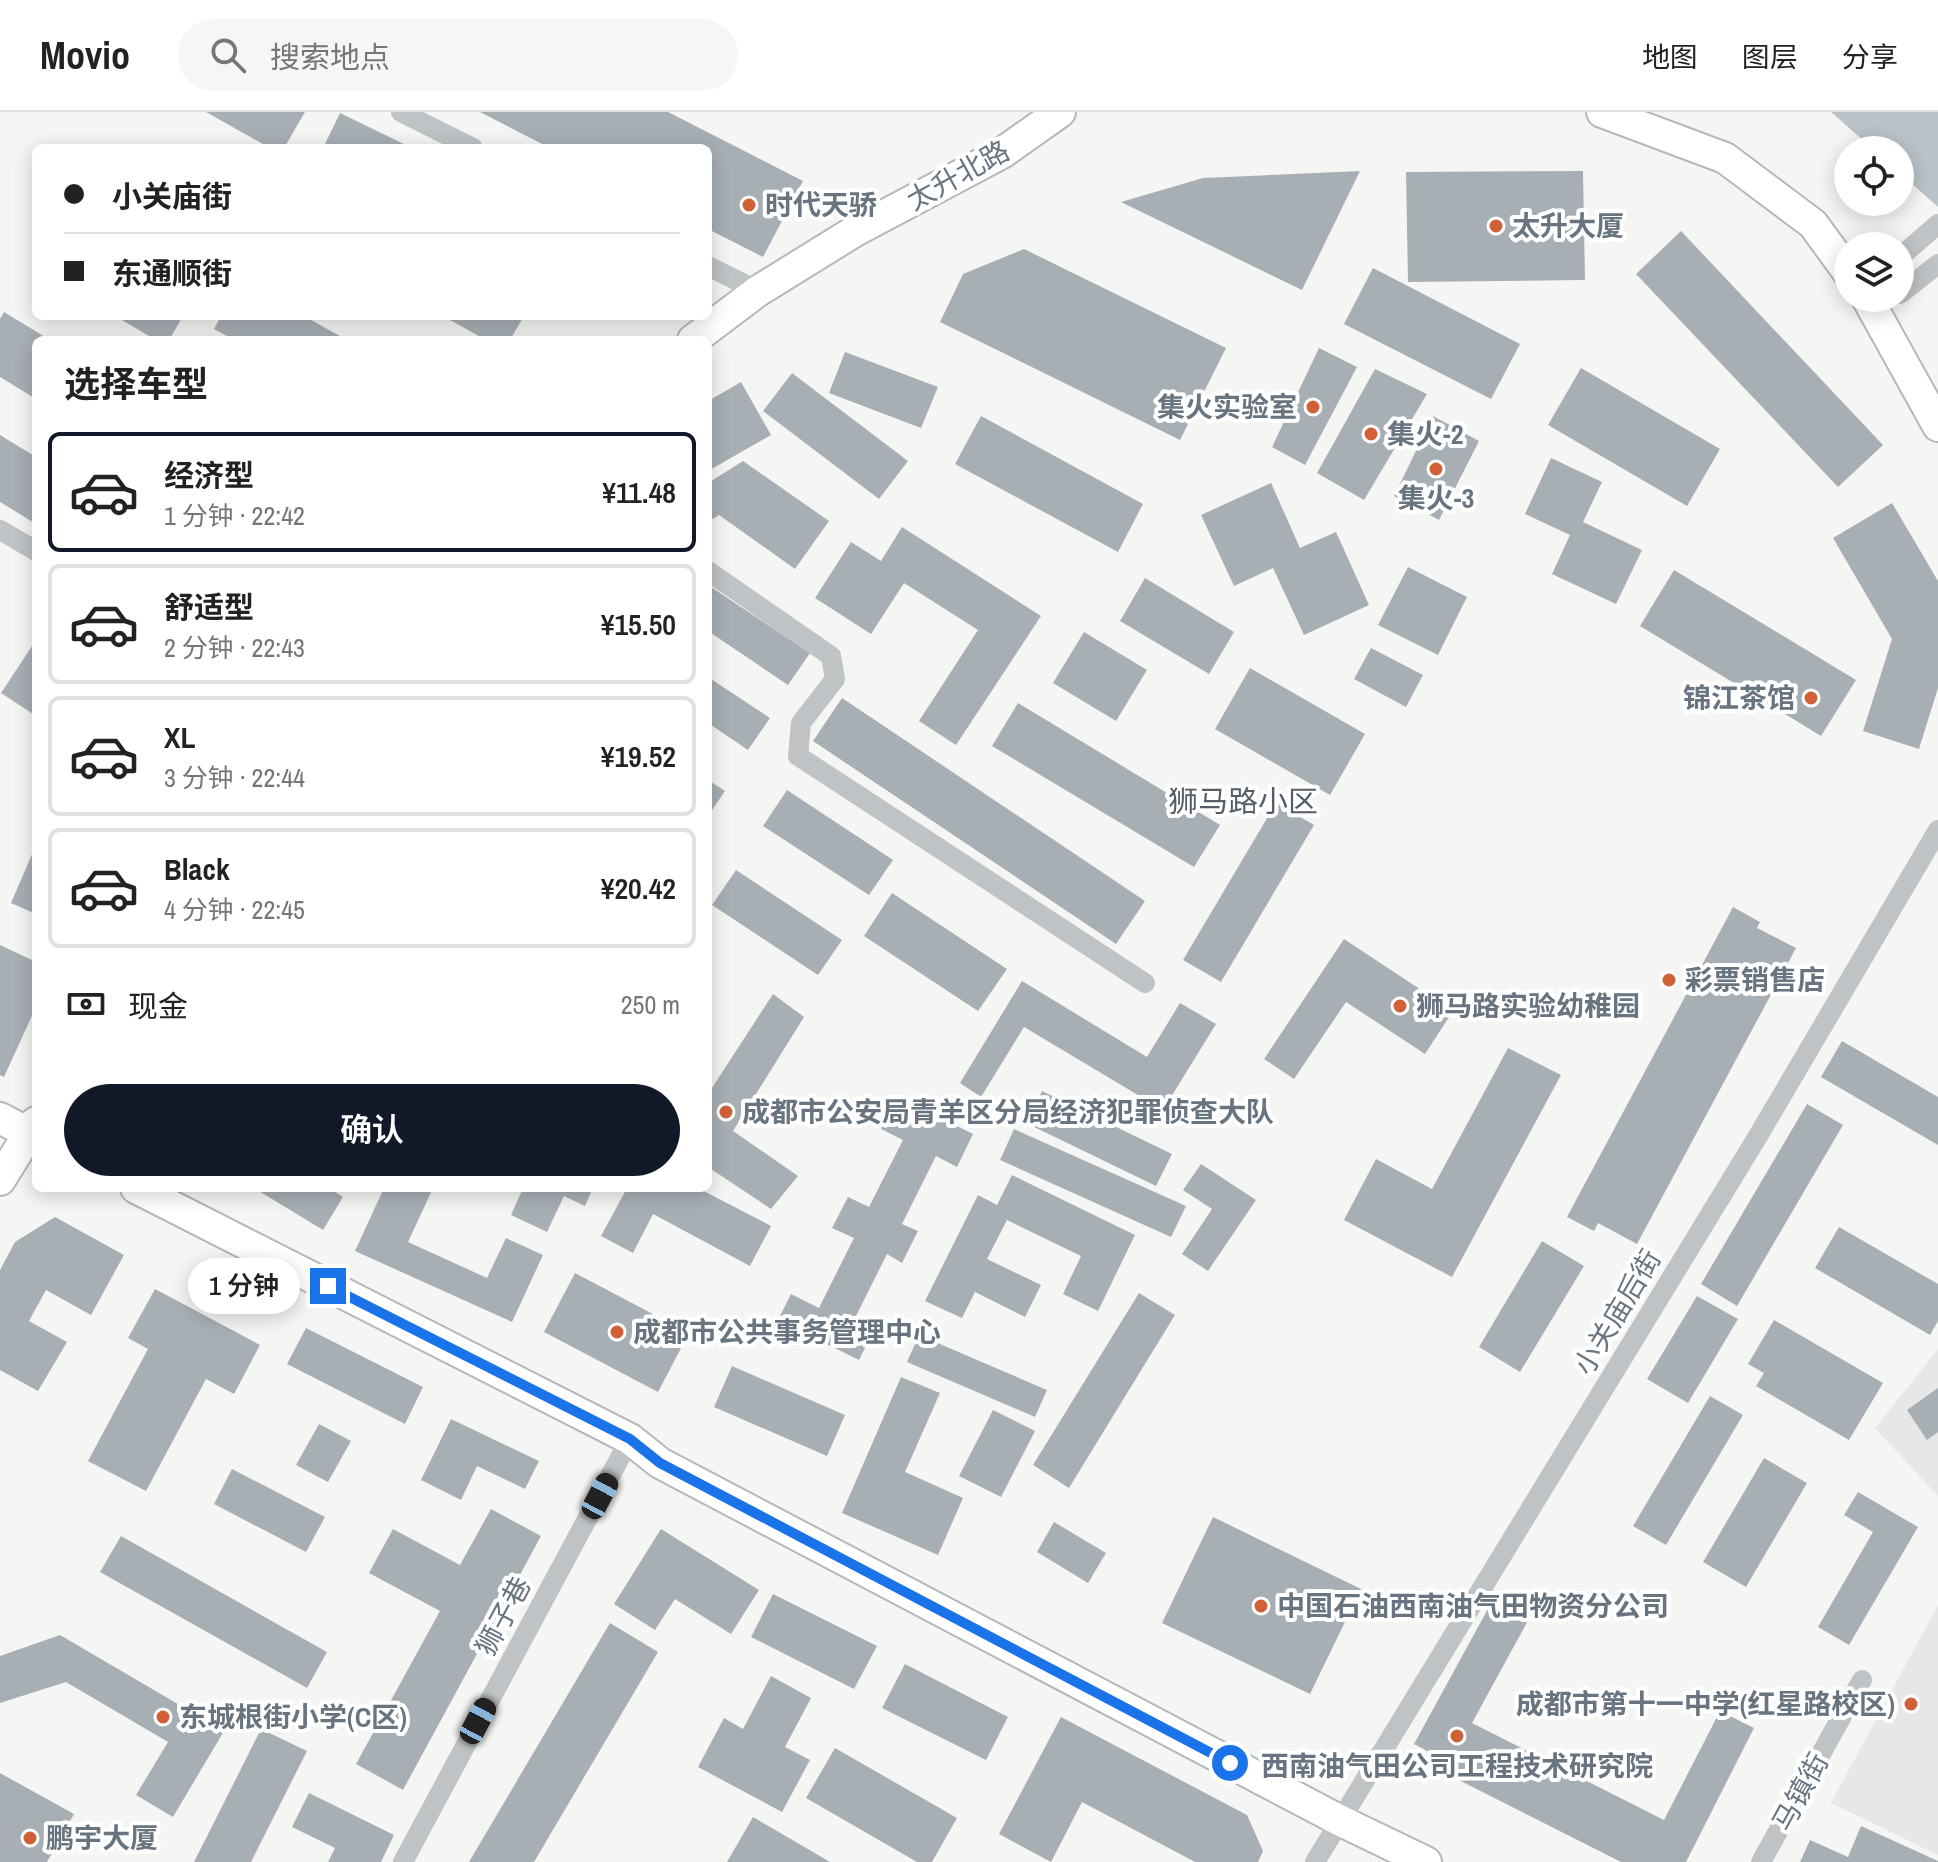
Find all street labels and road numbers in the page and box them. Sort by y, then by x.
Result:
street label: 太升北路 [900,131,1016,219]
street label: 小关庙后街 [1565,1242,1669,1382]
street label: 狮子巷 [467,1570,539,1662]
street label: 马镇街 [1763,1746,1837,1838]

